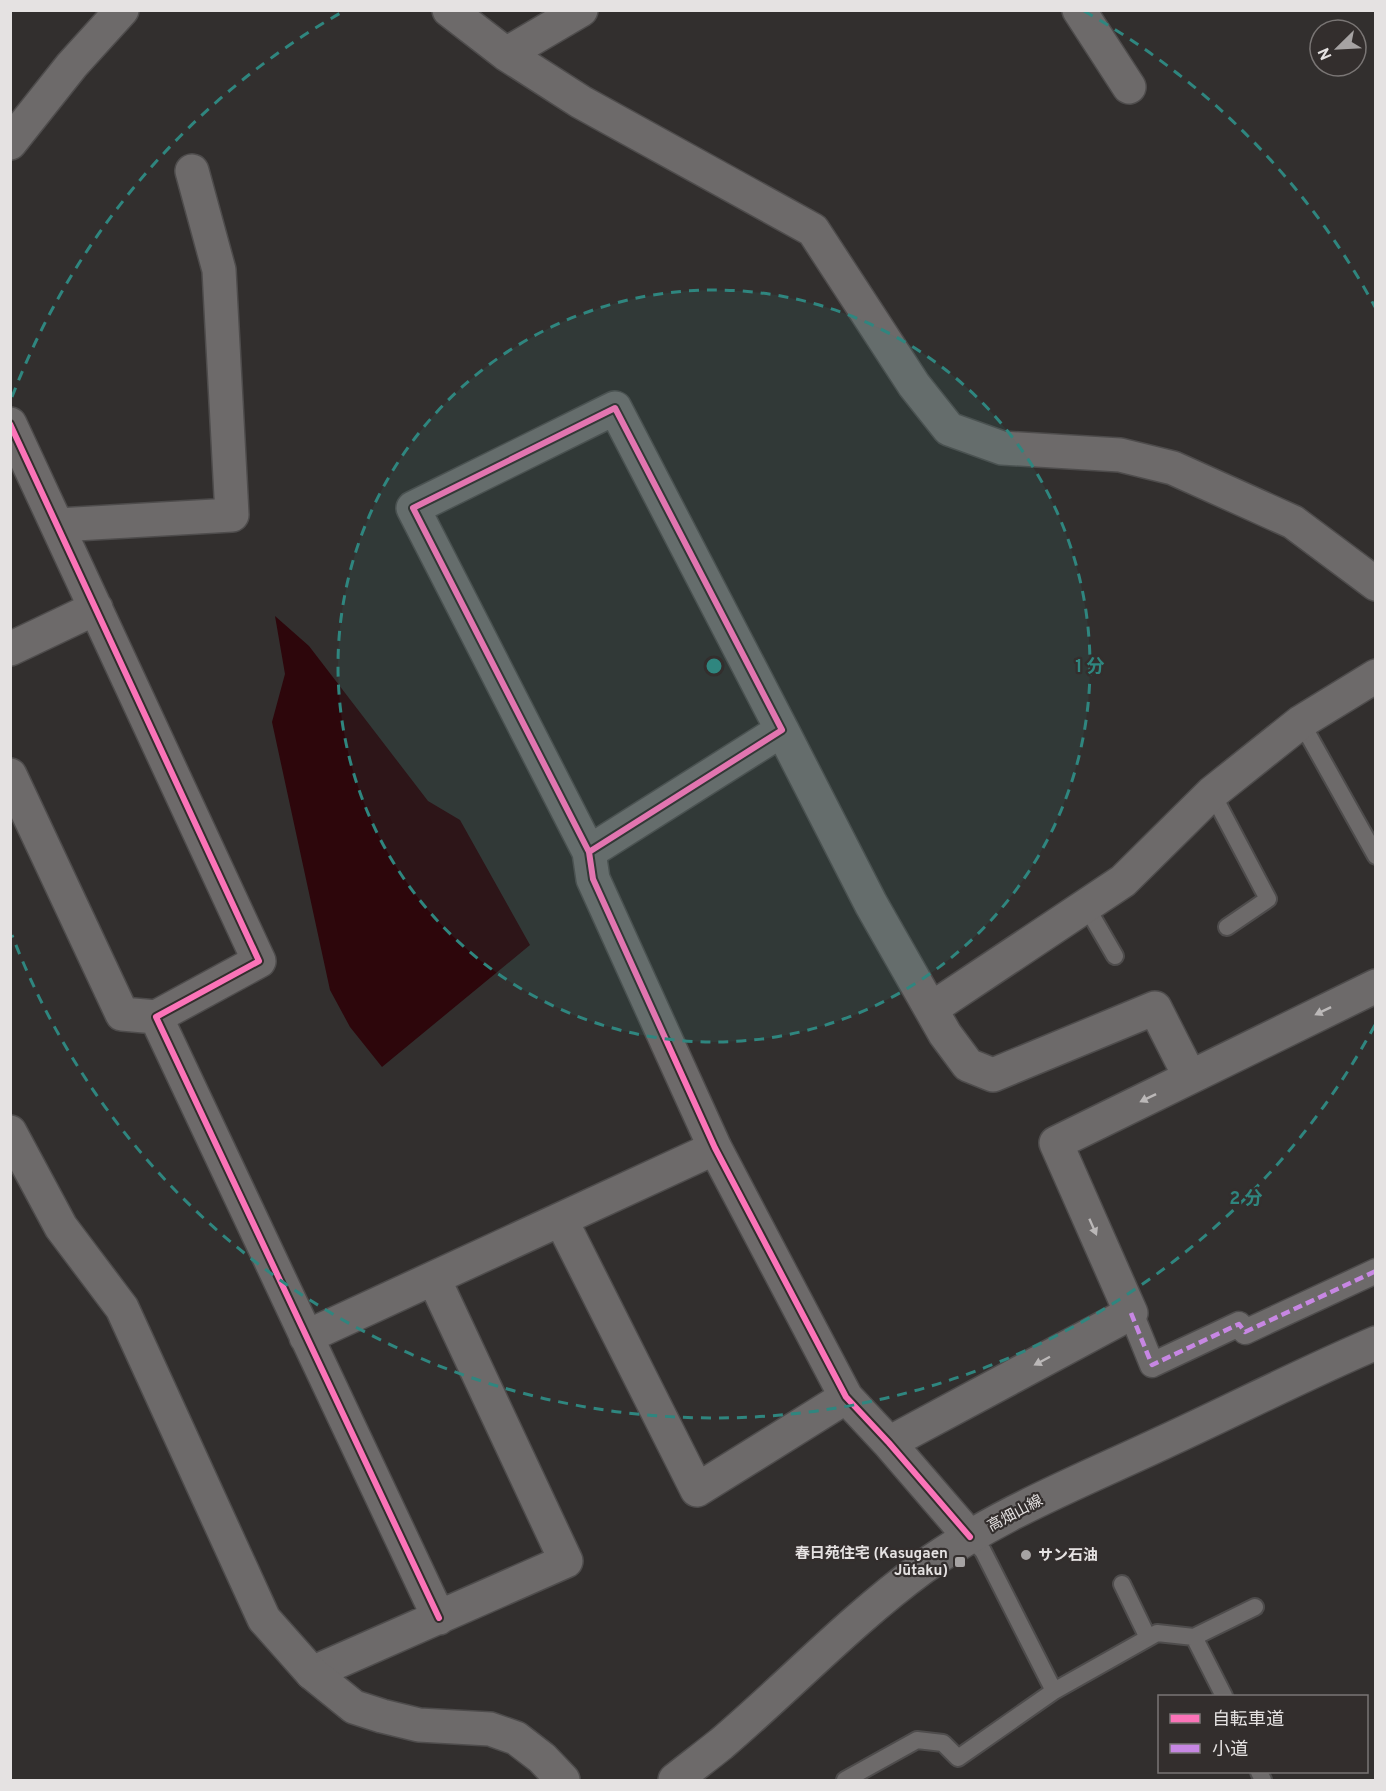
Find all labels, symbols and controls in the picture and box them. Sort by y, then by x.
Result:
north arrow [1308,18,1368,78]
text: N [1315,44,1338,63]
centre of rings [704,656,724,676]
text: 1 分 [1075,656,1105,679]
one-way arrow [1314,1006,1332,1016]
one-way arrow [1140,1093,1157,1102]
text: 2 分 [1229,1188,1263,1211]
one-way arrow [1088,1219,1098,1237]
one-way arrow [1033,1356,1050,1366]
street label: 高畑山線 [985,1492,1047,1537]
place label: 春日苑住宅 (Kasugaen Jūtaku) [795,1545,948,1581]
place label: サン石油 [1038,1547,1098,1566]
marker: サン石油 [1019,1548,1033,1562]
marker: 春日苑住宅 (Kasugaen Jūtaku) [953,1555,967,1569]
legend [1158,1695,1368,1773]
text: 自転車道 [1212,1709,1284,1732]
text: 小道 [1212,1739,1248,1762]

